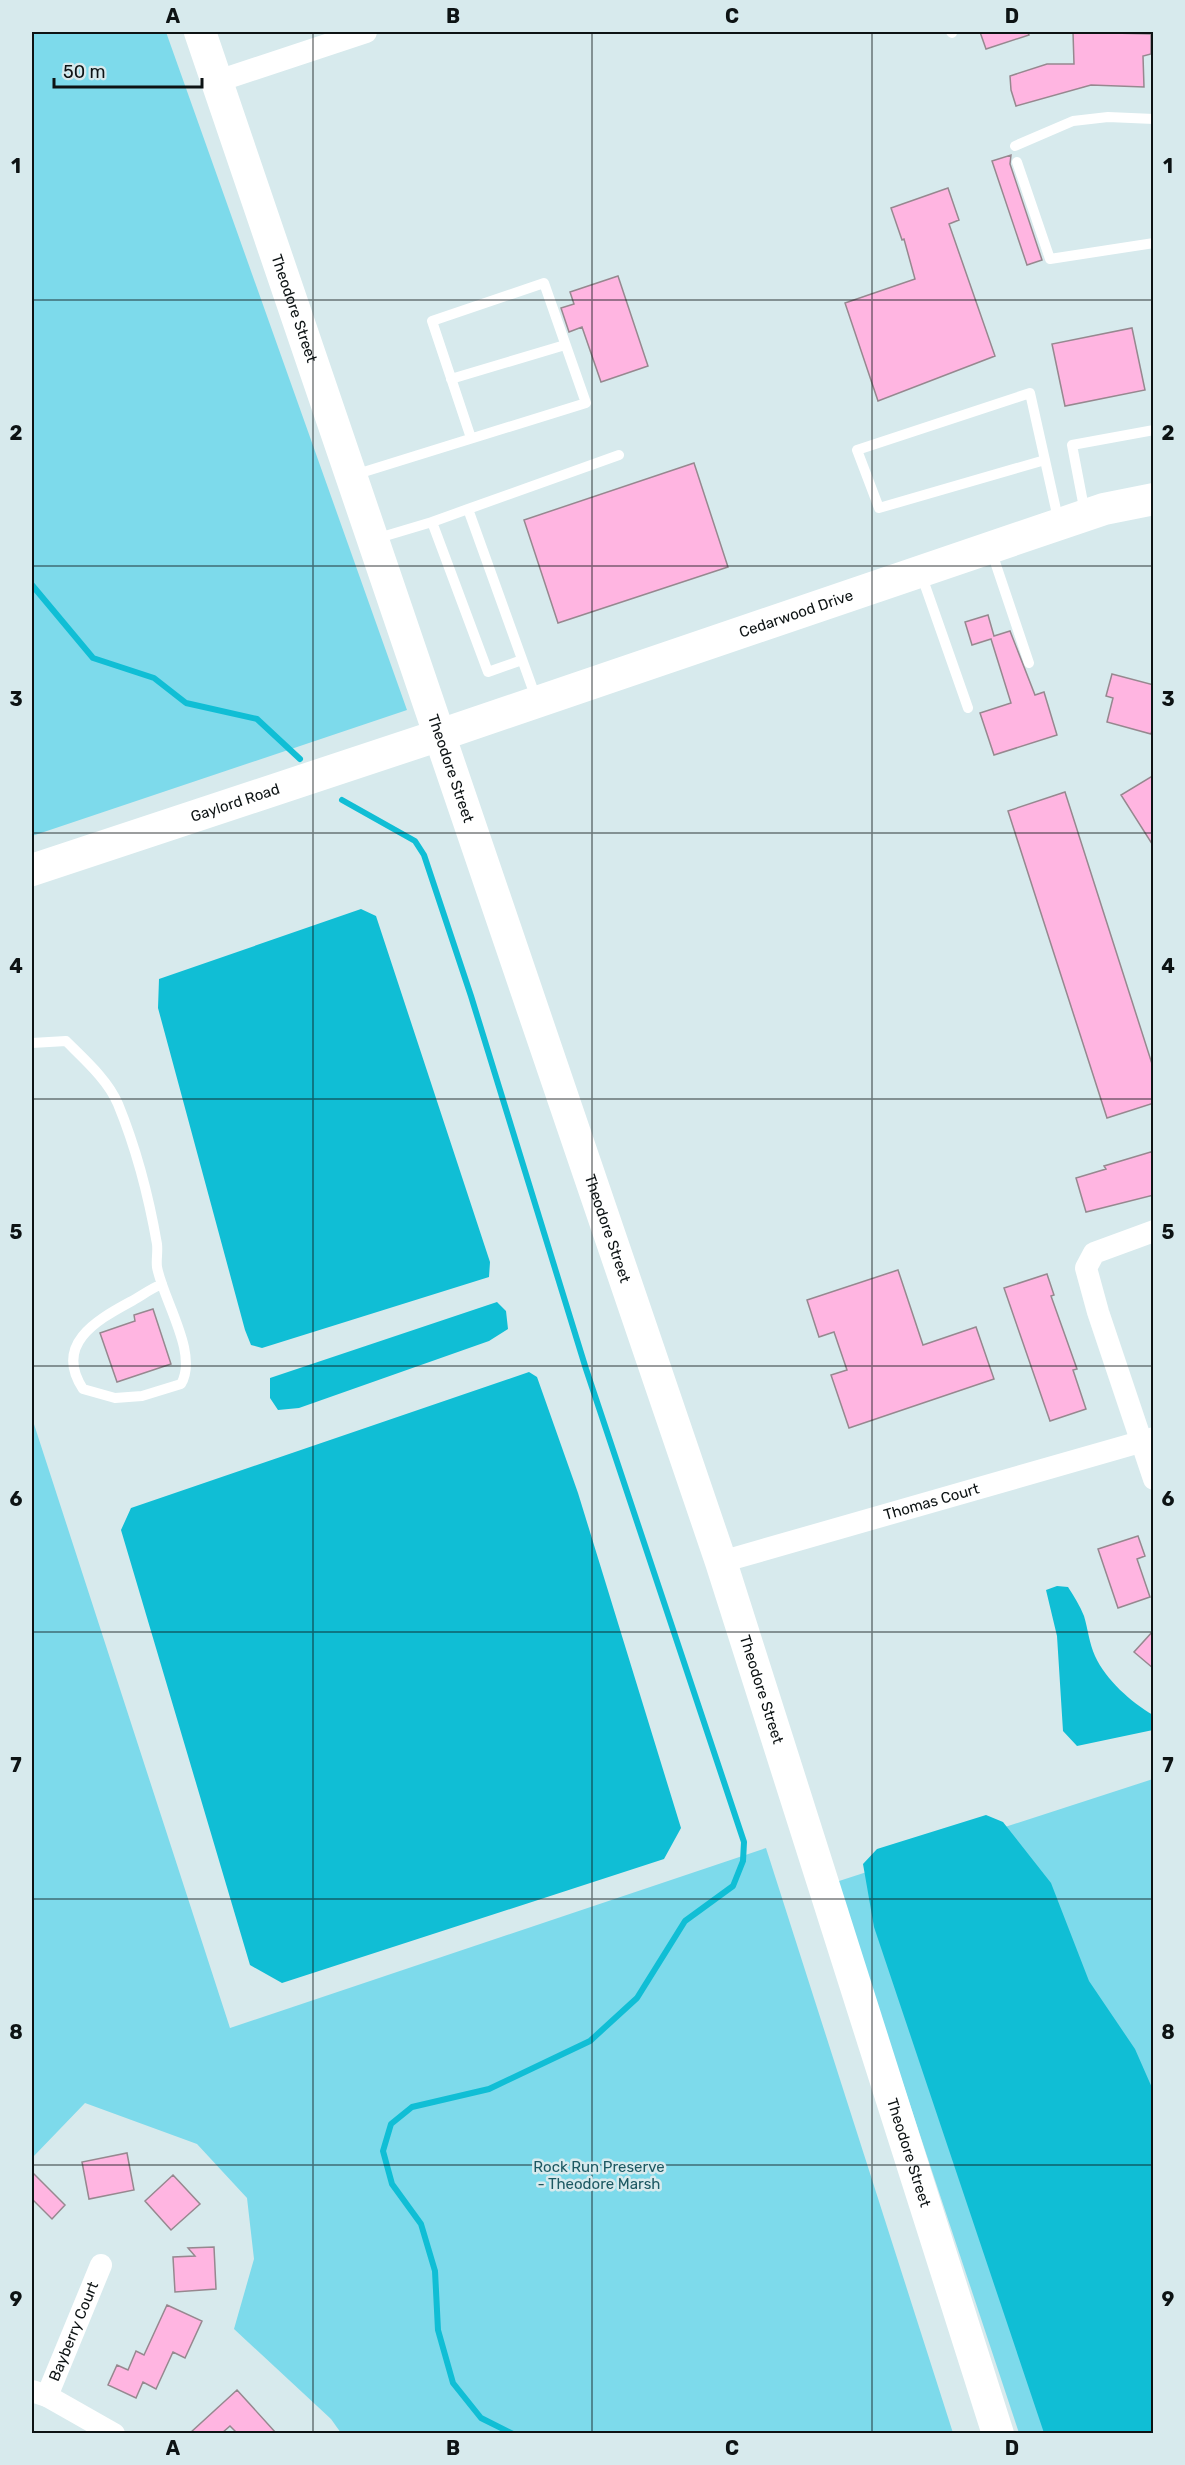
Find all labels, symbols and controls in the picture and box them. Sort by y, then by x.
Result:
text: A [166,4,181,28]
text: B [446,4,460,28]
text: C [725,4,739,28]
text: D [1005,4,1019,28]
scale bar [54,51,202,89]
text: 50 m [63,61,106,83]
text: 1 [11,154,21,178]
text: 1 [1163,154,1173,178]
street label: Theodore Street [267,252,321,365]
text: 2 [10,421,23,445]
text: 2 [1162,421,1175,445]
street label: Cedarwood Drive [737,586,855,641]
text: 3 [9,687,23,711]
text: 3 [1161,687,1175,711]
street label: Theodore Street [424,712,478,825]
street label: Gaylord Road [188,780,282,826]
text: 4 [9,954,23,978]
text: 4 [1161,954,1175,978]
street label: Theodore Street [581,1172,634,1285]
text: 5 [10,1220,23,1244]
text: 5 [1162,1220,1175,1244]
street label: Thomas Court [882,1479,981,1524]
text: 6 [9,1487,23,1511]
text: 6 [1161,1487,1175,1511]
street label: Theodore Street [736,1633,787,1746]
text: 7 [10,1753,22,1777]
text: 7 [1162,1753,1174,1777]
text: 8 [9,2020,23,2044]
text: 8 [1161,2020,1175,2044]
street label: Theodore Street [883,2096,934,2209]
park label: Rock Run Preserve - Theodore Marsh [533,2158,665,2193]
street label: Bayberry Court [45,2279,102,2384]
text: 9 [10,2287,23,2311]
text: 9 [1162,2287,1175,2311]
text: A [166,2436,181,2460]
text: B [446,2436,460,2460]
text: C [725,2436,739,2460]
text: D [1005,2436,1019,2460]

